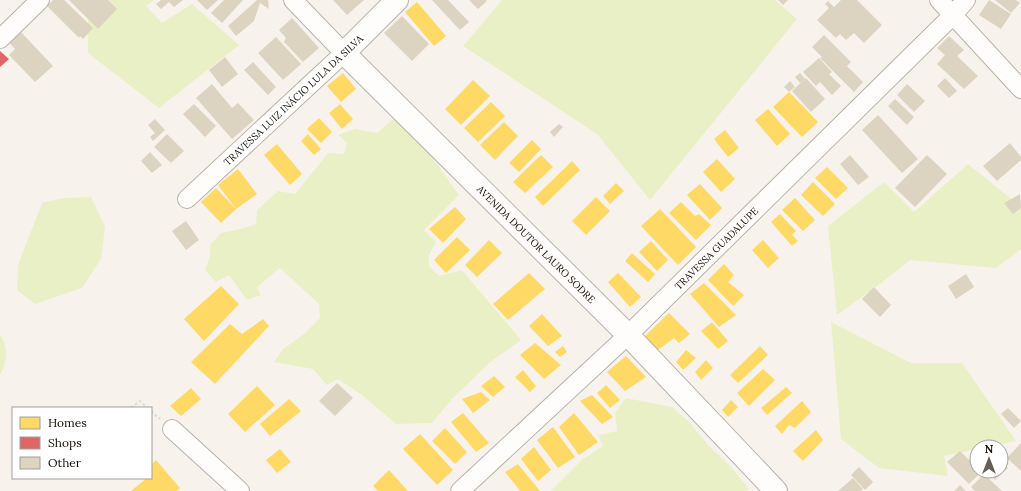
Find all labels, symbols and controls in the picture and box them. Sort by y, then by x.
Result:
street label: TRAVESSA LUIZ INÁCIO LULA DA SILVA [221,32,366,169]
street label: AVENIDA DOUTOR LAURO SODRE [473,182,598,306]
street label: TRAVESSA GUADALUPE [672,205,761,293]
legend [12,407,152,479]
text: Homes [48,415,87,430]
text: Shops [48,435,82,450]
north arrow [969,439,1009,479]
text: N [985,442,994,456]
text: Other [48,455,82,470]

